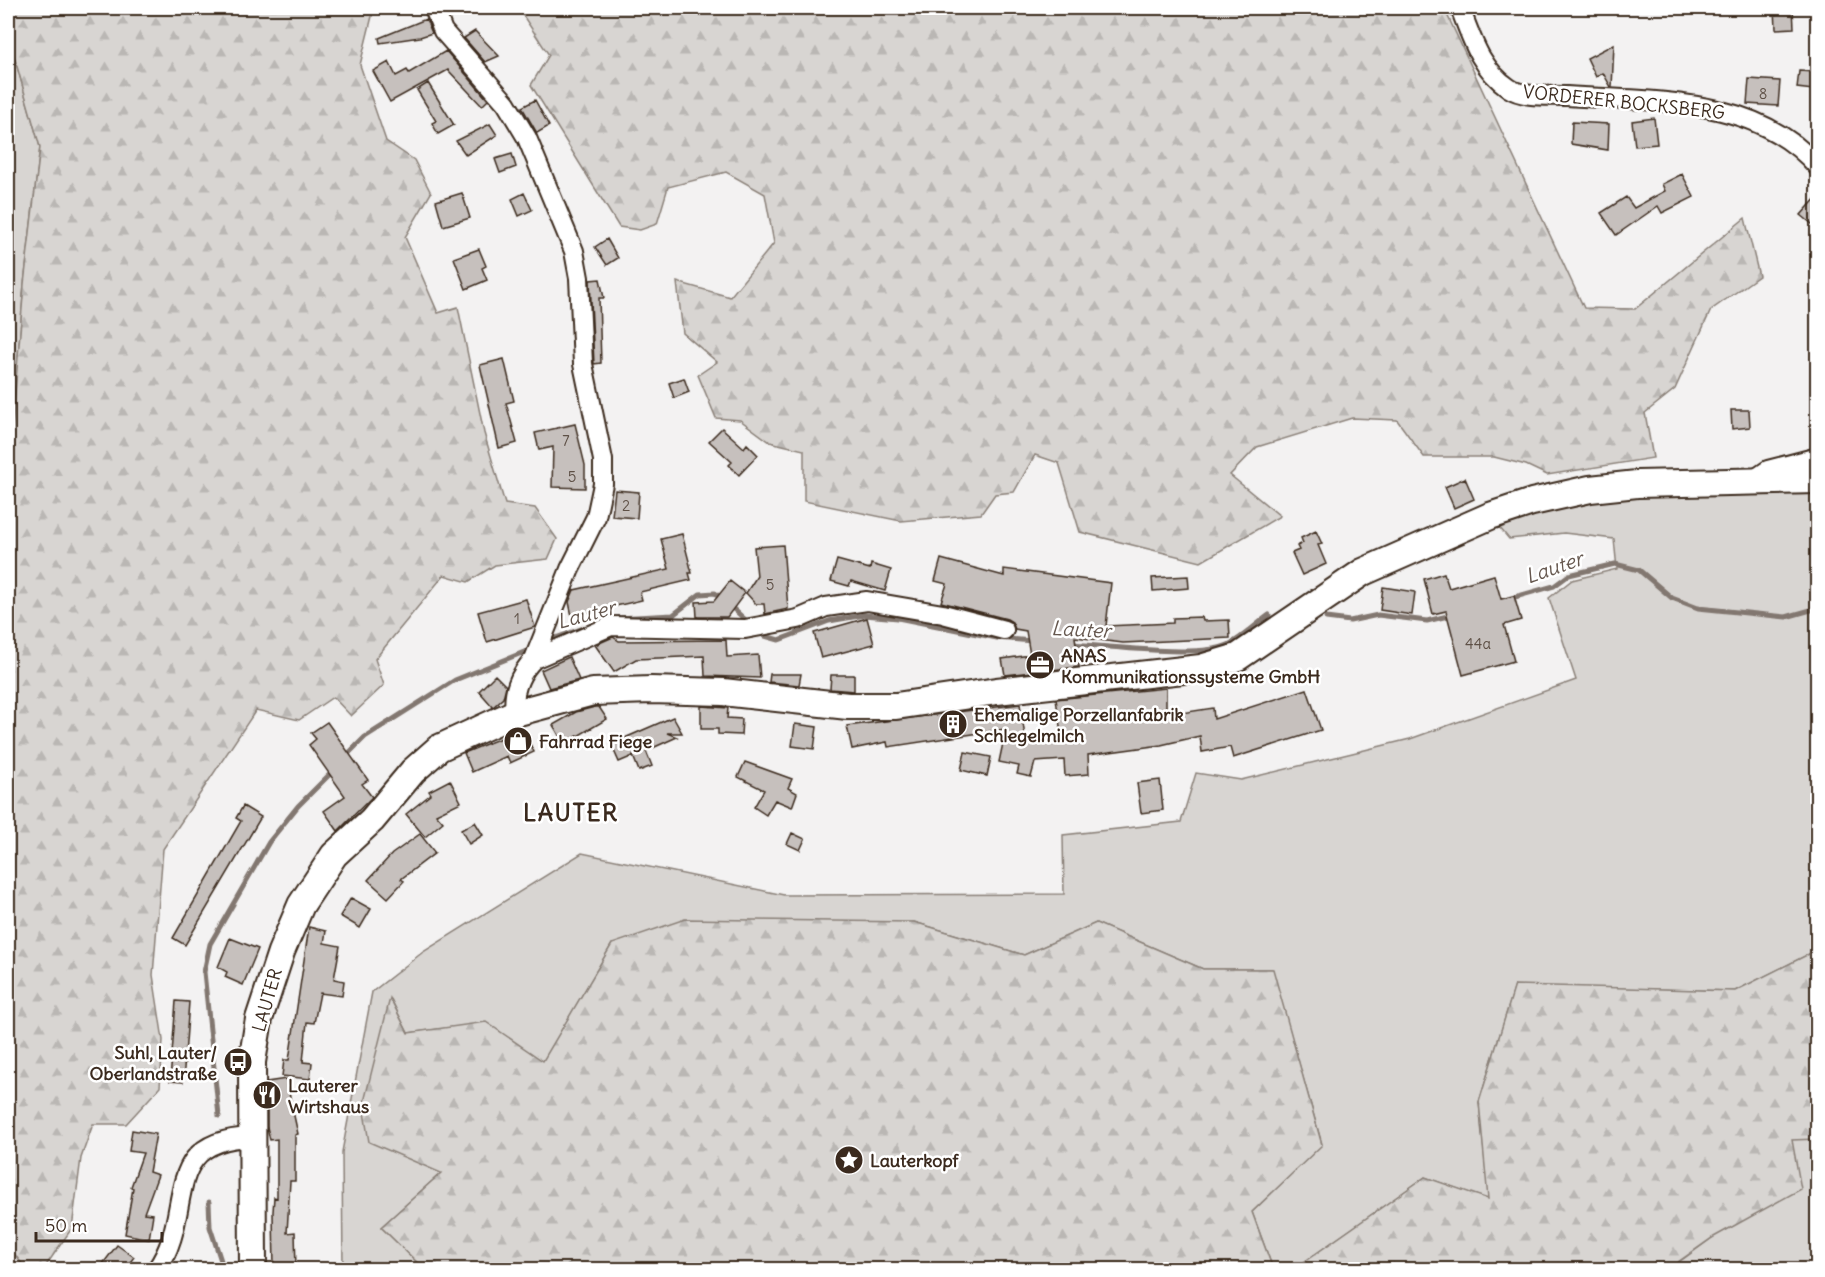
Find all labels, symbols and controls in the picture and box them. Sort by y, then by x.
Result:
street label: VORDERER BOCKSBERG [1522,80,1726,124]
house number: 8 [1759,84,1767,103]
house number: 7 [562,431,570,450]
house number: 5 [568,467,576,486]
house number: 2 [622,496,630,515]
water label: Lauter [1522,545,1589,588]
house number: 5 [766,575,774,594]
water label: Lauter [554,594,621,634]
house number: 1 [514,609,520,628]
water label: Lauter [1051,615,1114,643]
house number: 44a [1465,634,1491,653]
place label: ANAS Kommunikationssysteme GmbH [1061,644,1320,688]
office icon: ANAS Kommunikationssysteme GmbH [1024,649,1056,681]
place label: Ehemalige Porzellanfabrik Schlegelmilch [974,703,1184,747]
building icon: Ehemalige Porzellanfabrik Schlegelmilch [937,708,969,740]
shop icon: Fahrrad Fiege [502,725,534,757]
place label: Fahrrad Fiege [539,730,653,753]
district label: LAUTER [523,797,619,827]
street label: LAUTER [247,966,287,1034]
place label: Suhl, Lauter/ Oberlandstraße [90,1041,217,1085]
bus stop icon: Suhl, Lauter/ Oberlandstraße [222,1046,254,1078]
place label: Lauterer Wirtshaus [288,1074,369,1118]
restaurant icon: Lauterer Wirtshaus [251,1079,283,1111]
place icon: Lauterkopf [833,1144,865,1176]
place label: Lauterkopf [870,1149,960,1172]
scale bar [36,1205,162,1243]
text: 50 m [45,1214,87,1237]

